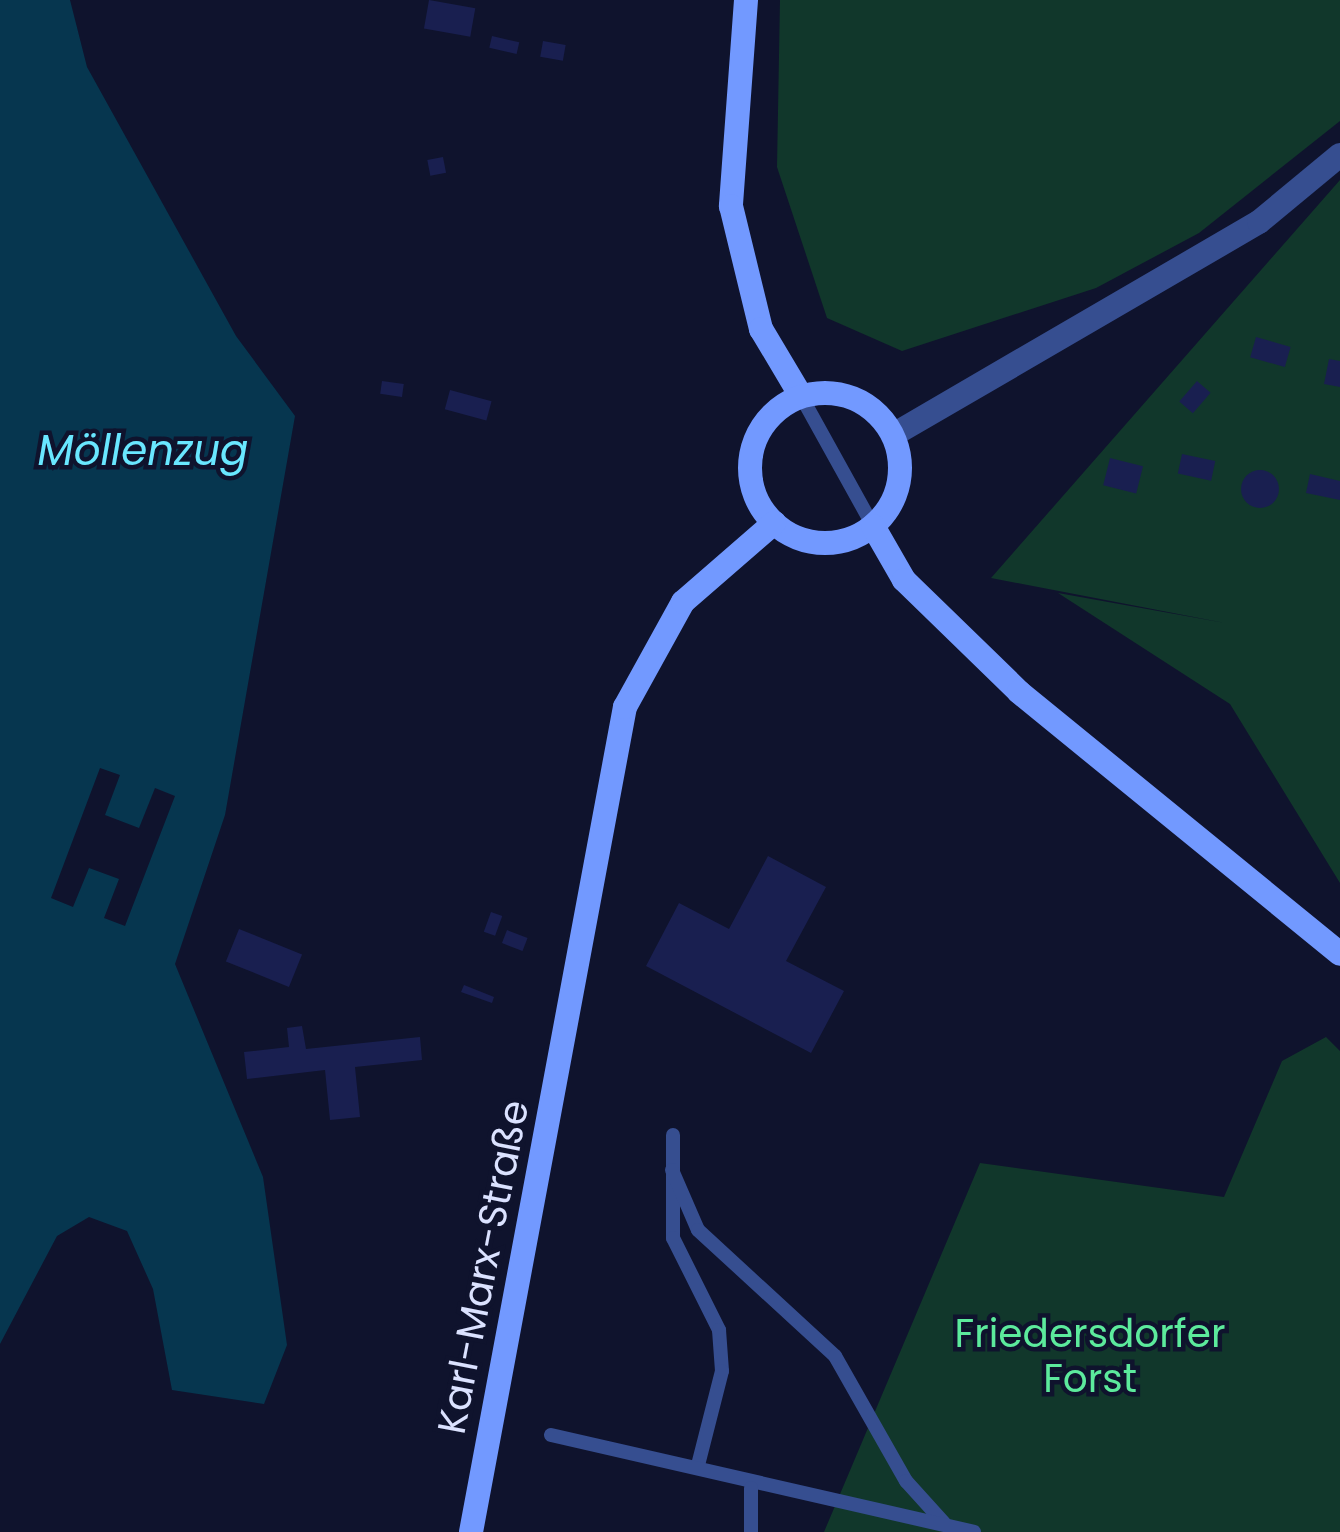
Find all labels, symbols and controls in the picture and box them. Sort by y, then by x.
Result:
water label: Möllenzug [37,426,249,476]
street label: Karl-Marx-Straße [429,1096,539,1438]
park label: Friedersdorfer Forst [955,1312,1225,1403]

